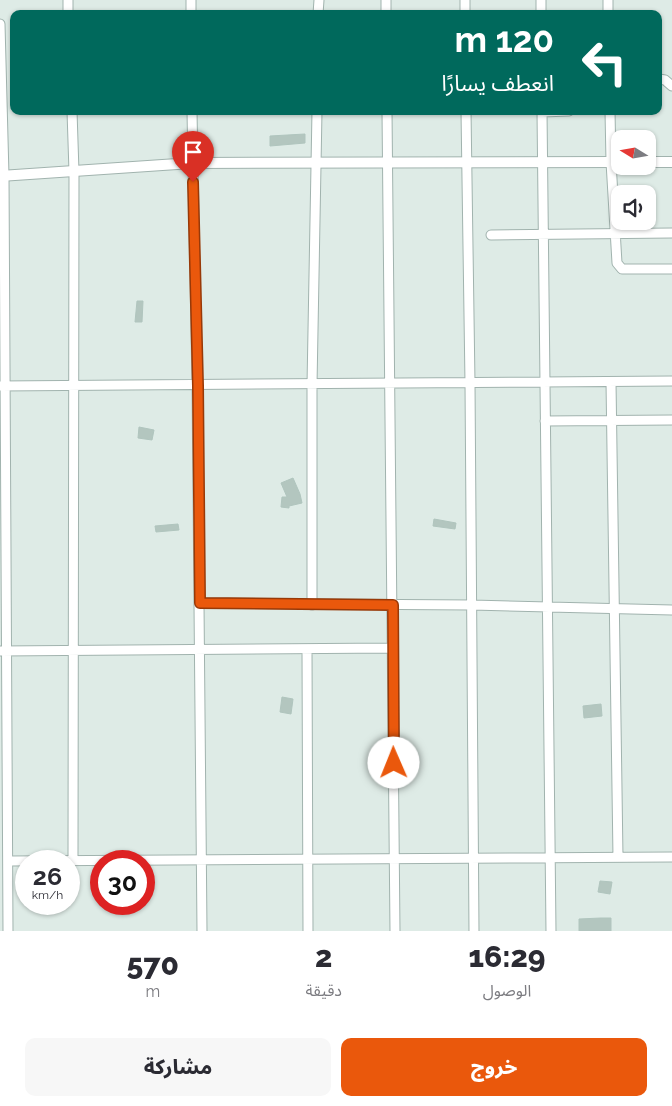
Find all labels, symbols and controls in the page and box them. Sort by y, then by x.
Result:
text: 120 m [454,19,554,60]
icon: left [572,30,637,95]
text: انعطف يسارًا [442,70,554,96]
north arrow [611,130,656,175]
map controls [611,130,656,230]
pin [172,131,214,182]
icon: arrive [179,138,207,166]
button: sound [611,185,656,230]
position arrow [367,736,419,788]
speed limit sign: 30 [90,850,155,915]
text: 26 [33,861,62,891]
text: km/h [32,888,63,902]
text: 2 [315,939,332,974]
text: 16:29 [468,939,546,974]
text: 570 [127,947,179,982]
text: دقيقة [305,981,342,1000]
text: الوصول [483,981,531,1000]
text: m [145,982,160,1001]
button: مشاركة [25,1038,331,1096]
button: خروج [341,1038,647,1096]

